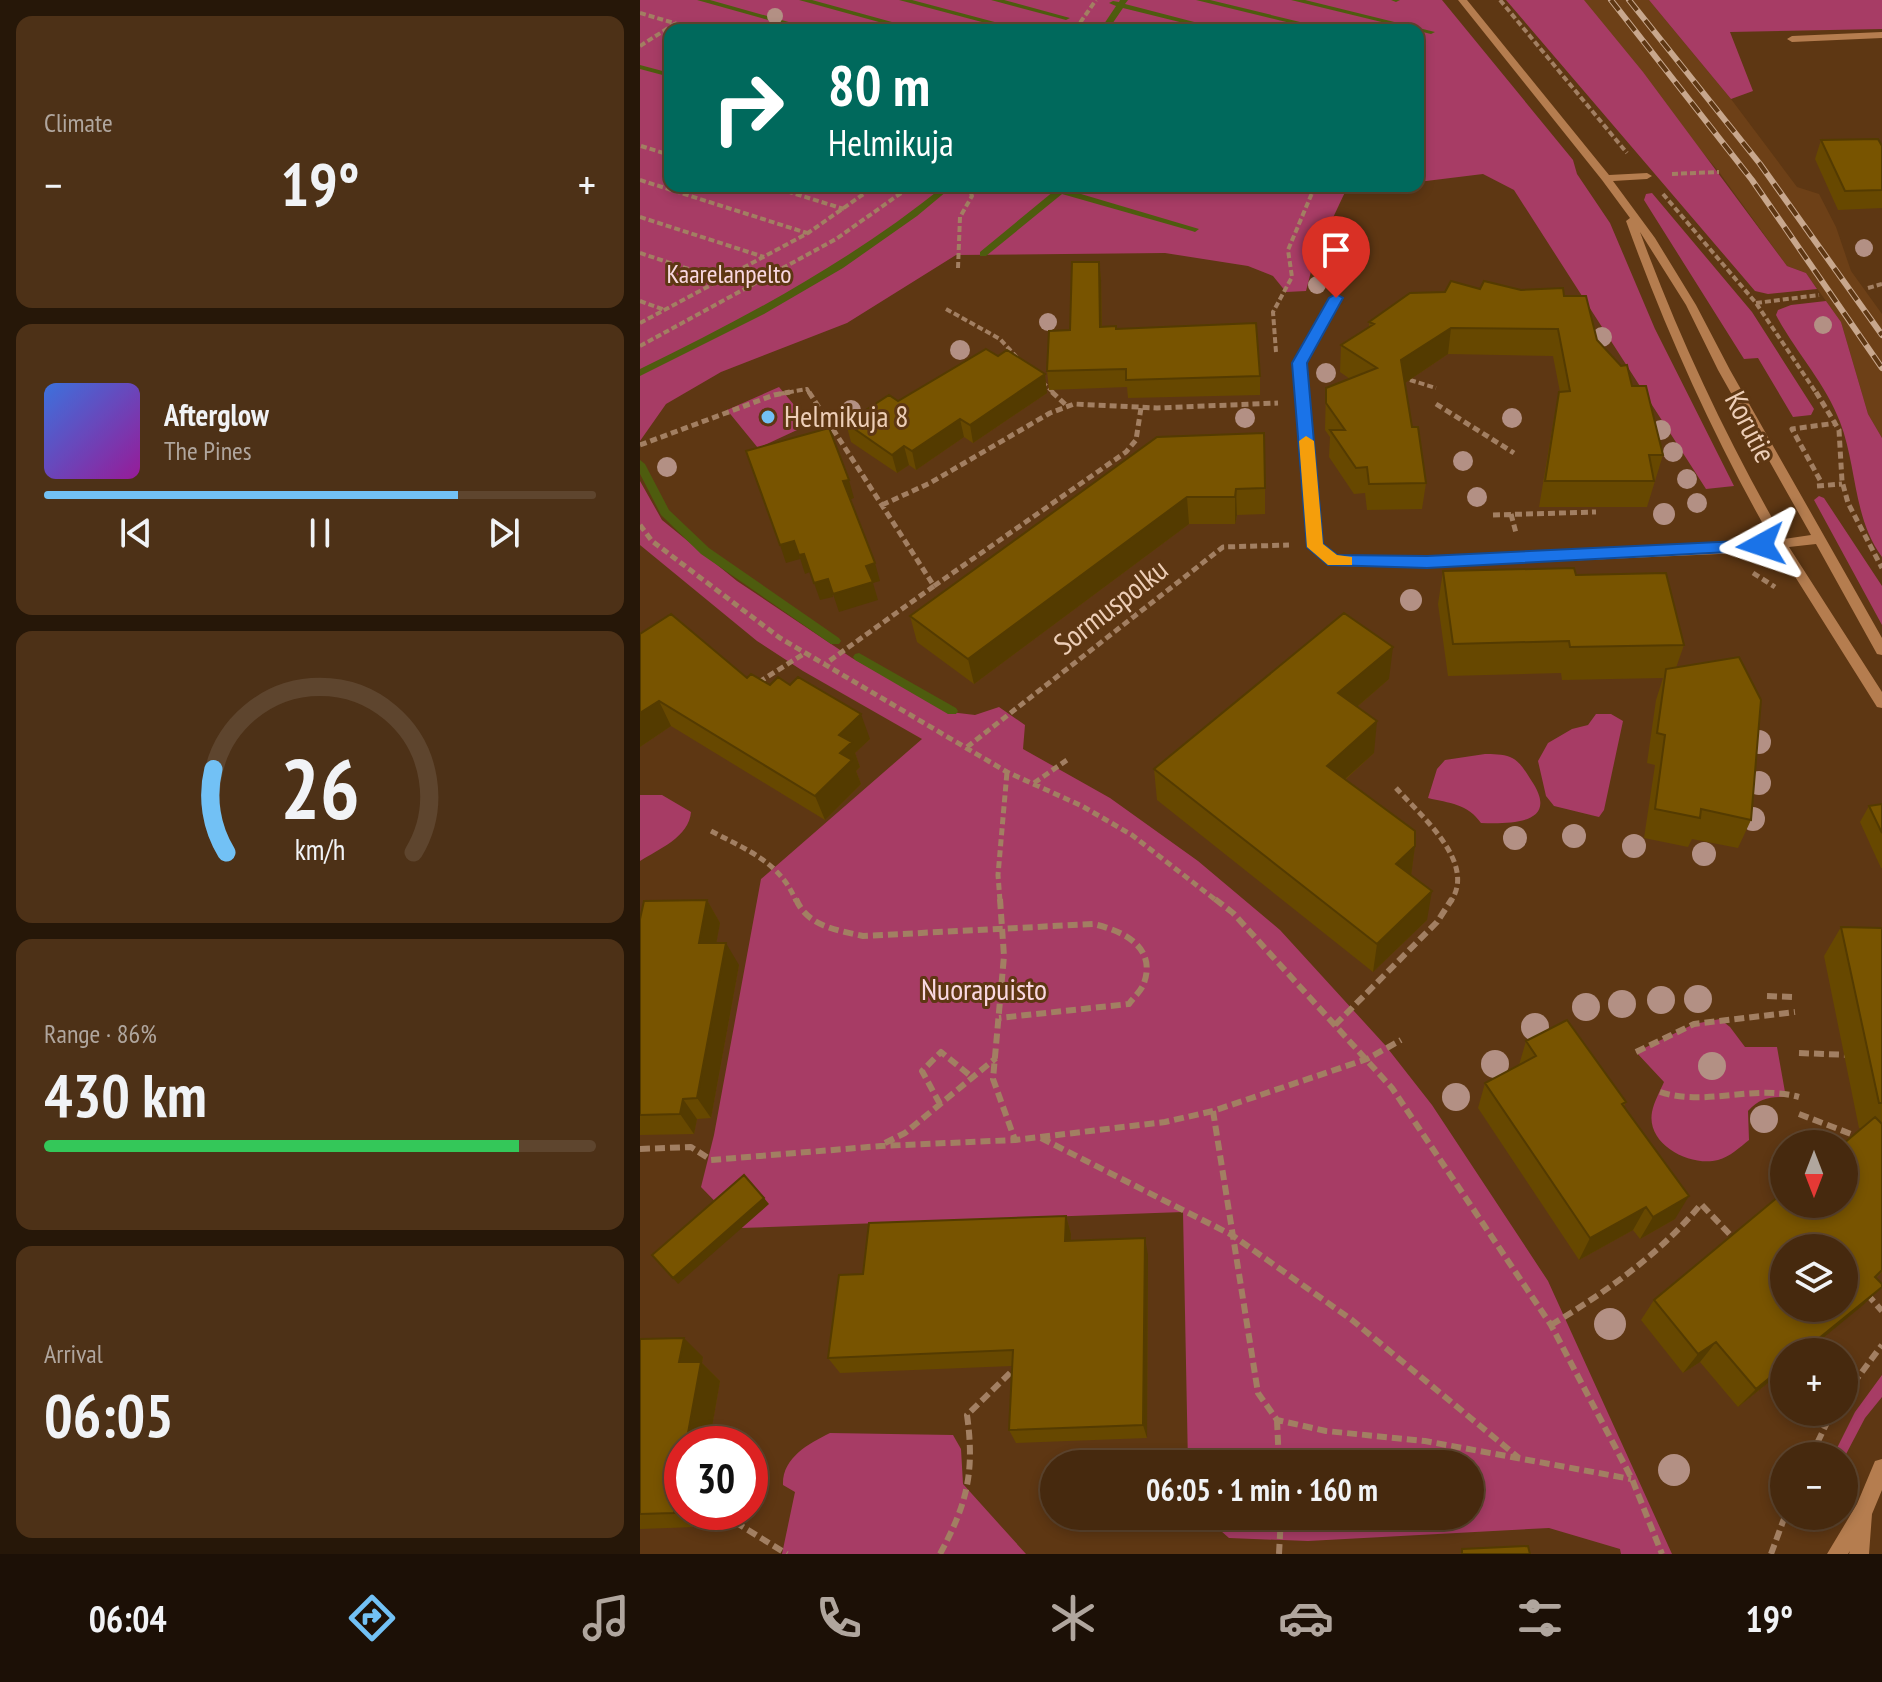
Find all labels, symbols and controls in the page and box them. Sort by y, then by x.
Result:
text: 80 m [828,49,930,121]
icon: right [696,56,800,160]
text: Climate [44,106,113,139]
text: Helmikuja [828,119,954,166]
text: 19° [280,145,360,223]
text: − [44,156,62,213]
text: + [578,156,596,213]
pin [1302,216,1370,298]
icon: arrive [1314,228,1358,272]
park label: Kaarelanpelto [666,257,792,290]
street label: Korutie [1717,384,1786,469]
text: Afterglow [164,395,269,434]
place label: Helmikuja 8 [784,396,908,435]
marker: Helmikuja 8 [759,408,777,426]
text: The Pines [164,434,252,467]
position arrow [1719,503,1803,587]
icon: previous [114,511,158,555]
icon: pause [298,511,342,555]
icon: next [482,511,526,555]
street label: Sormuspolku [1045,549,1175,663]
text: 26 [280,734,360,842]
text: km/h [295,831,345,868]
park label: Nuorapuisto [921,969,1047,1008]
text: Range · 86% [44,1017,157,1050]
text: 430 km [44,1056,207,1134]
north arrow [1770,1130,1858,1218]
map controls [1770,1130,1858,1530]
button: layers [1770,1234,1858,1322]
text: Arrival [44,1337,103,1370]
button: + [1770,1338,1858,1426]
text: 06:05 [44,1376,174,1454]
speed limit sign: 30 [664,1426,768,1530]
button: − [1770,1442,1858,1530]
text: 06:05 · 1 min · 160 m [1146,1470,1378,1509]
icon: directions [344,1590,400,1646]
icon: music [578,1590,634,1646]
icon: phone [811,1590,867,1646]
icon: climate [1045,1590,1101,1646]
icon: car [1278,1590,1334,1646]
icon: filters [1512,1590,1568,1646]
text: 06:04 [89,1595,167,1642]
text: 19° [1746,1595,1793,1642]

